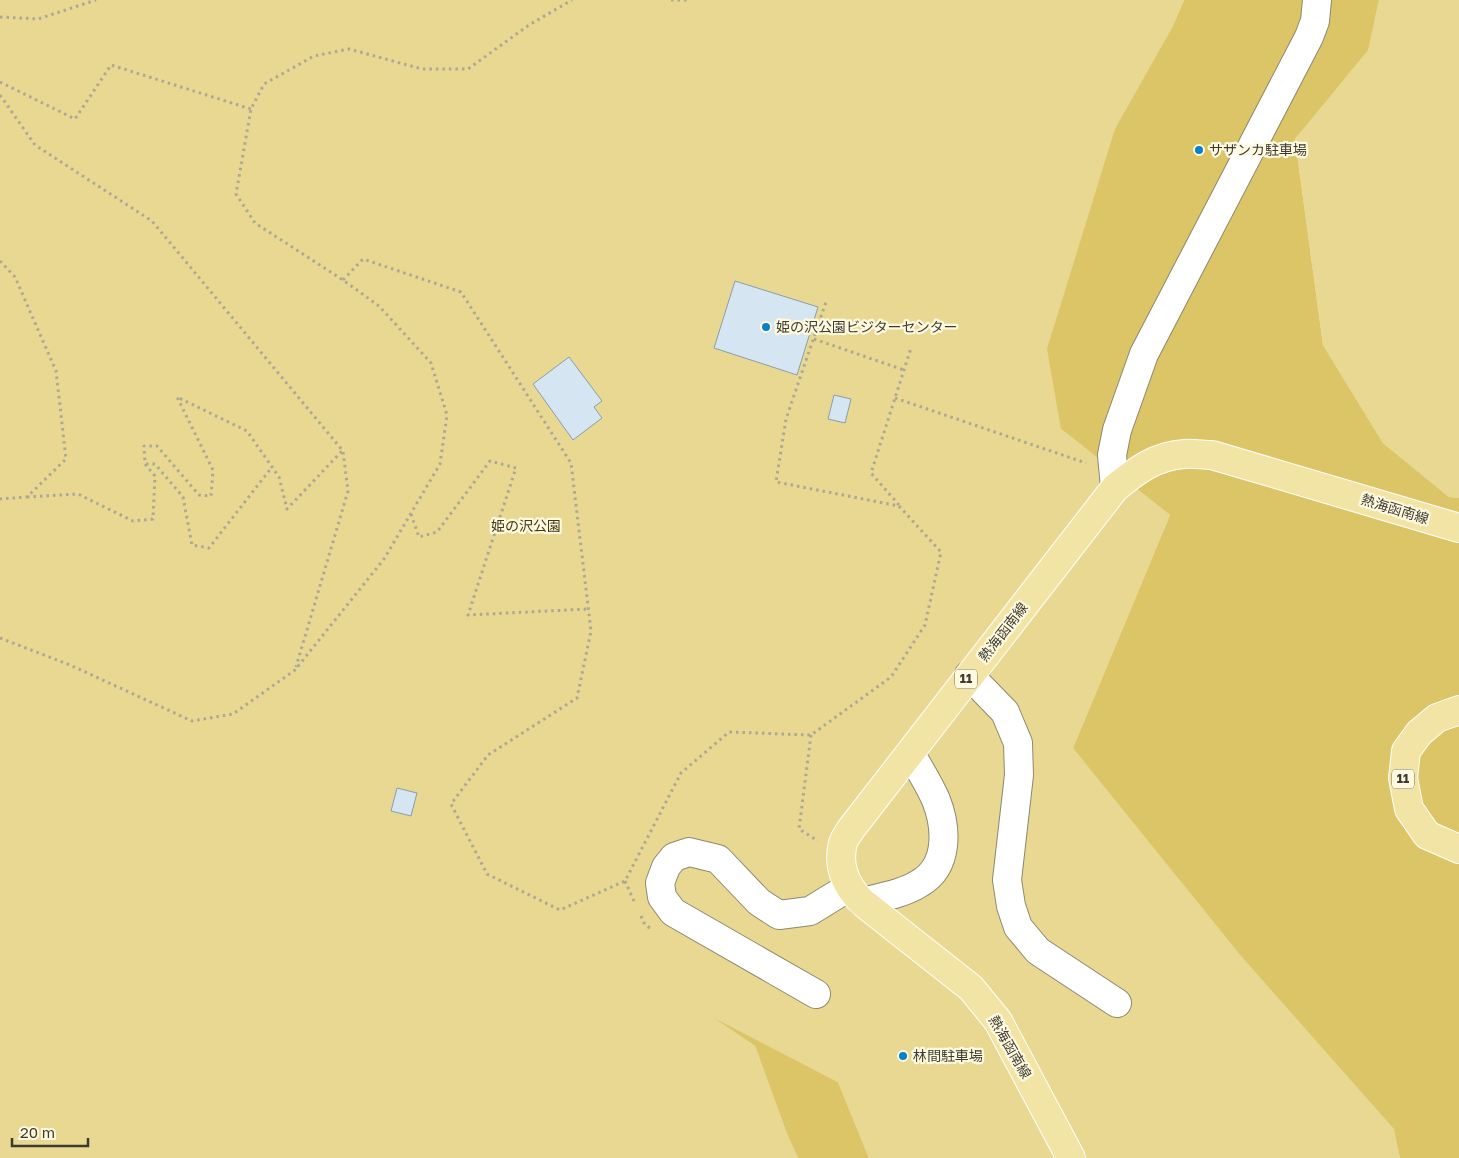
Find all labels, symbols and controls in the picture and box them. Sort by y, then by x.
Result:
place label: サザンカ駐車場 [1209,141,1307,158]
marker: サザンカ駐車場 [1193,144,1205,156]
place label: 姫の沢公園ビジターセンター [776,318,958,335]
marker: 姫の沢公園ビジターセンター [760,321,772,333]
street label: 熱海函南線 [1359,490,1431,527]
park label: 姫の沢公園 [491,517,561,534]
street label: 熱海函南線 [974,599,1031,665]
road number: 11 [955,670,977,689]
road number: 11 [1392,770,1414,789]
street label: 熱海函南線 [986,1012,1035,1081]
place label: 林間駐車場 [913,1047,983,1064]
marker: 林間駐車場 [897,1050,909,1062]
scale bar [12,1116,89,1148]
text: 20 m [20,1123,55,1141]

